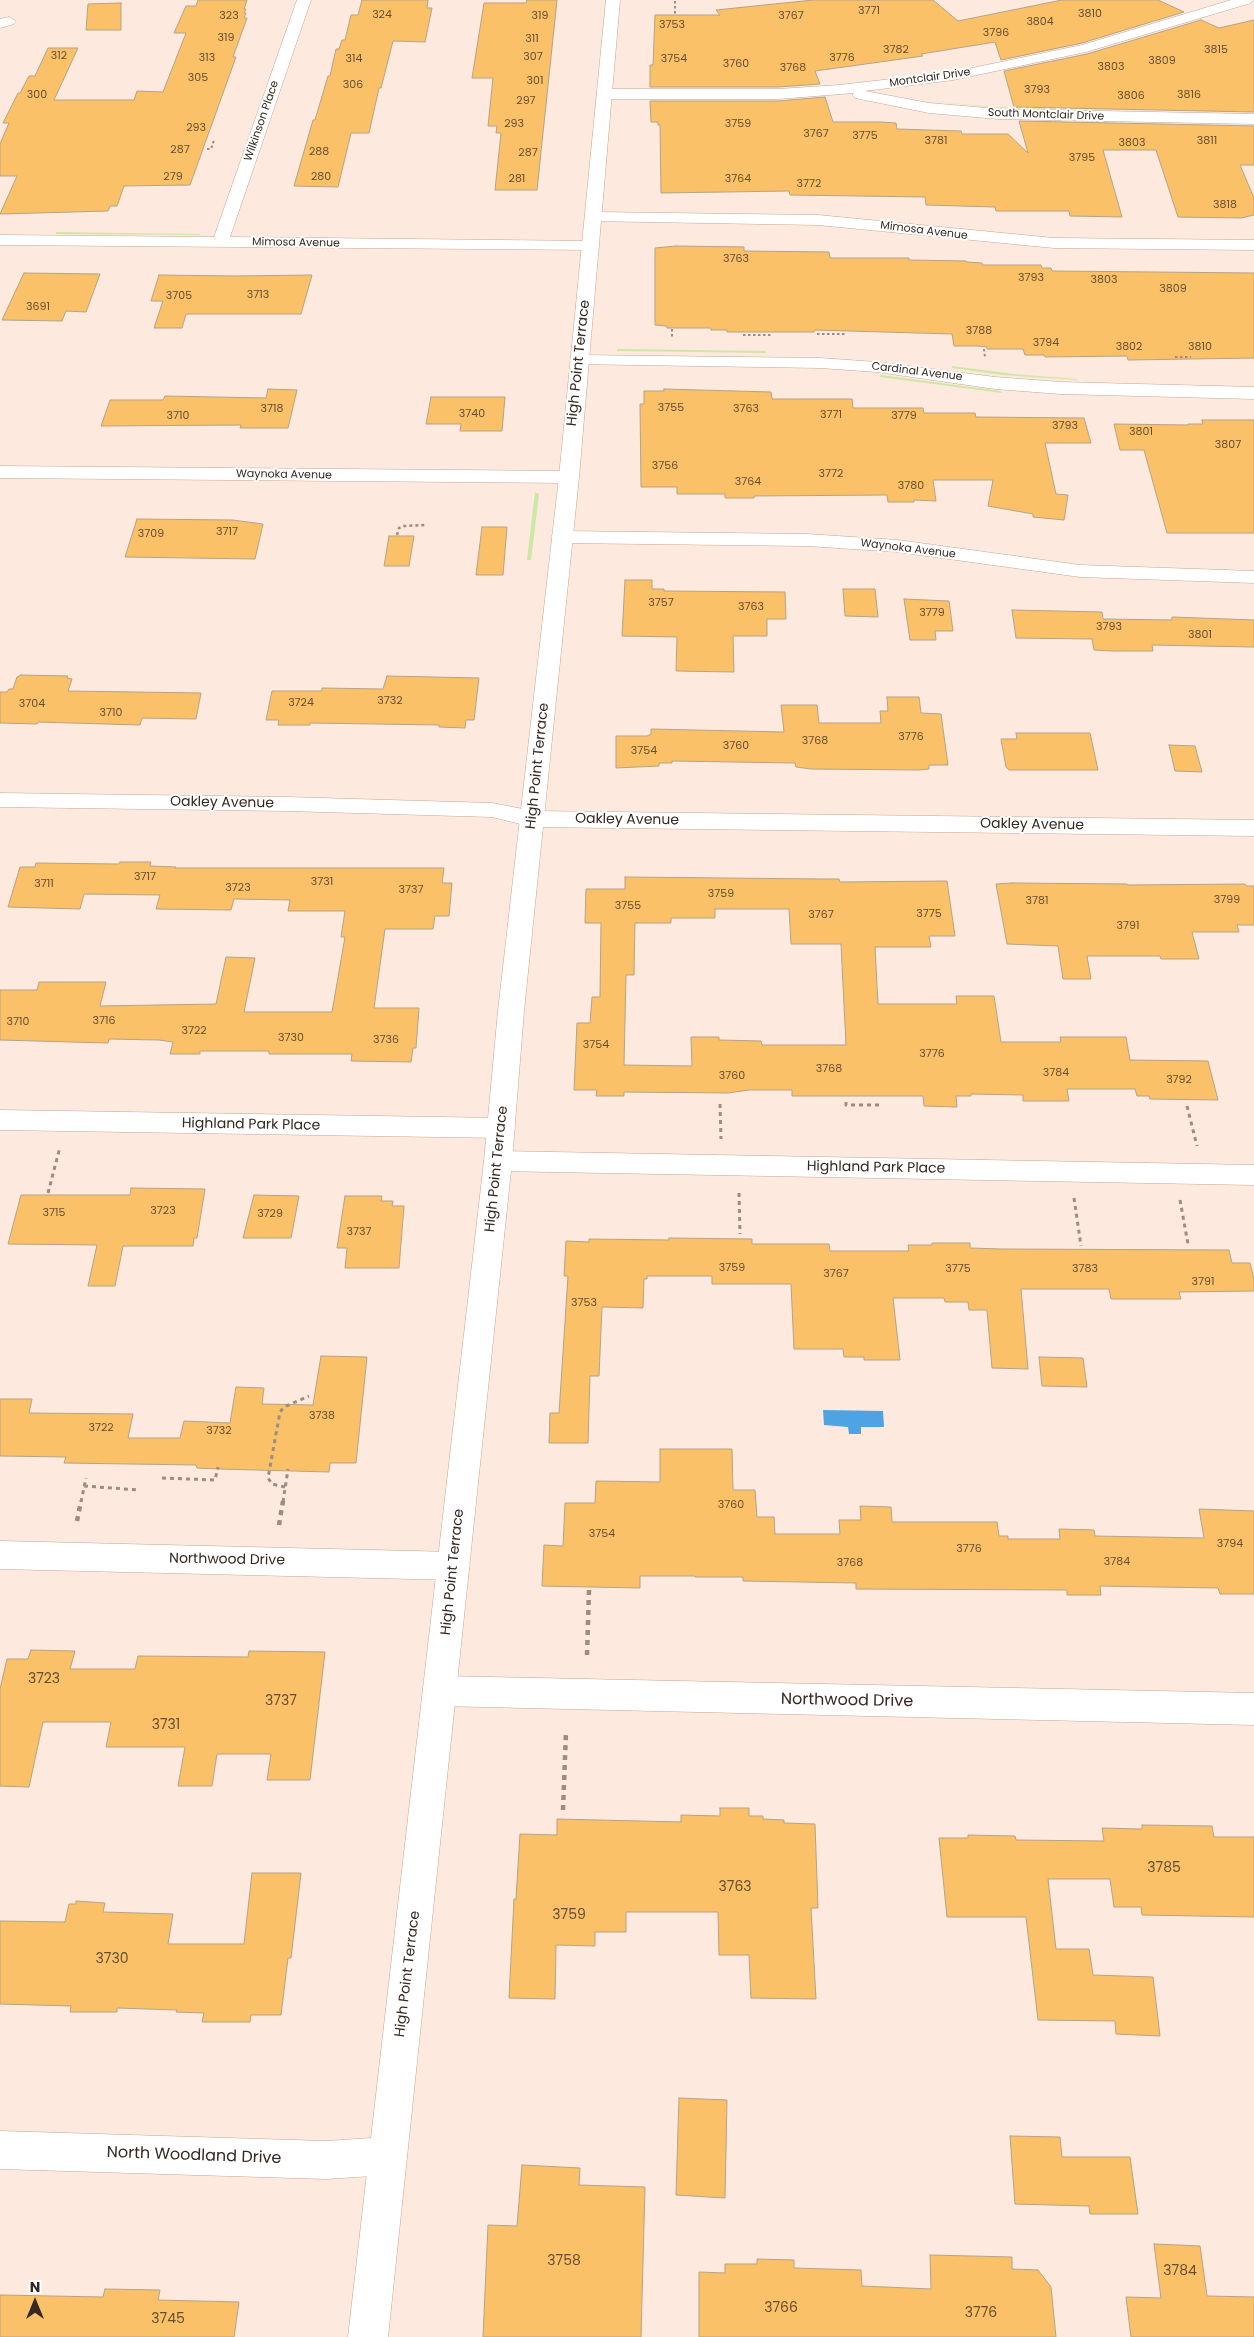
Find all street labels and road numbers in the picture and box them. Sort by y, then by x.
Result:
street label: Montclair Drive [889,66,971,90]
street label: Wilkinson Place [242,79,282,163]
street label: South Montclair Drive [988,106,1104,124]
street label: Mimosa Avenue [880,219,968,243]
street label: Mimosa Avenue [252,236,340,250]
street label: High Point Terrace [564,299,594,427]
street label: Cardinal Avenue [871,360,963,384]
street label: Waynoka Avenue [236,468,332,482]
street label: Waynoka Avenue [860,537,956,561]
street label: High Point Terrace [523,702,553,830]
street label: Oakley Avenue [170,794,274,812]
street label: Oakley Avenue [575,811,679,829]
street label: Oakley Avenue [980,816,1084,834]
street label: High Point Terrace [482,1105,512,1233]
street label: Highland Park Place [182,1115,320,1135]
street label: Highland Park Place [807,1158,945,1178]
street label: High Point Terrace [438,1508,468,1636]
street label: Northwood Drive [169,1551,285,1569]
street label: Northwood Drive [781,1690,913,1712]
street label: High Point Terrace [392,1910,424,2038]
street label: North Woodland Drive [106,2143,282,2169]

